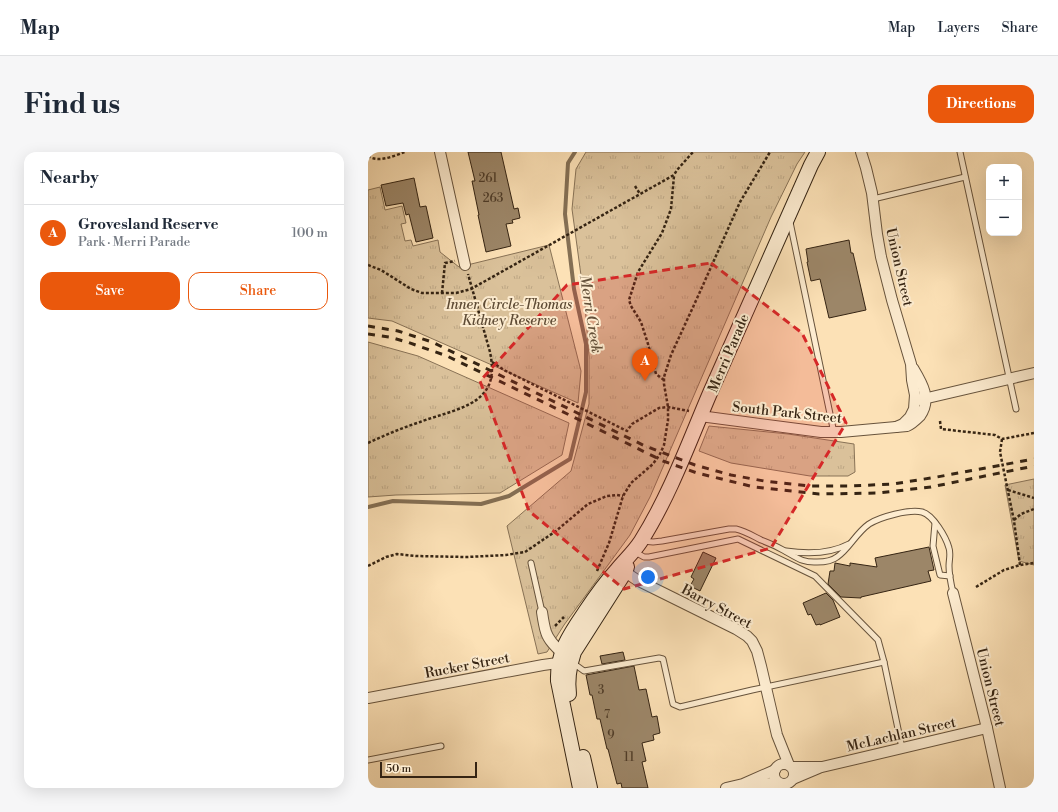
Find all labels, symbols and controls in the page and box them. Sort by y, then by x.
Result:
text: Map [20,16,60,40]
text: Map [888,19,915,37]
text: Layers [937,19,980,37]
text: Share [1002,19,1038,37]
button: Directions [928,85,1034,123]
text: Find us [24,87,120,122]
map controls [986,164,1022,236]
button: + [986,164,1022,200]
text: Nearby [40,167,99,189]
house number: 261 [479,171,498,186]
house number: 263 [483,191,504,206]
button: − [986,200,1022,236]
text: Grovesland Reserve [78,215,219,234]
text: A [48,225,58,241]
text: 100 m [292,225,328,241]
street label: Union Street [881,226,917,308]
text: Park · Merri Parade [78,234,190,250]
button: Save [40,272,180,310]
button: Share [188,272,328,310]
water label: Merri Creek [575,274,606,355]
park label: Inner Circle-Thomas Kidney Reserve [445,296,572,330]
street label: Merri Parade [704,311,754,395]
pin: A [632,348,658,381]
street label: South Park Street [731,398,843,428]
your location [638,567,658,587]
street label: Barry Street [677,580,755,633]
street label: Union Street [972,646,1008,728]
street label: Rucker Street [423,649,511,683]
house number: 3 [598,683,605,698]
house number: 7 [604,707,610,722]
street label: McLachlan Street [845,714,958,756]
house number: 9 [607,728,615,743]
house number: 11 [624,750,635,765]
scale bar [380,760,477,779]
text: 50 m [386,762,411,776]

